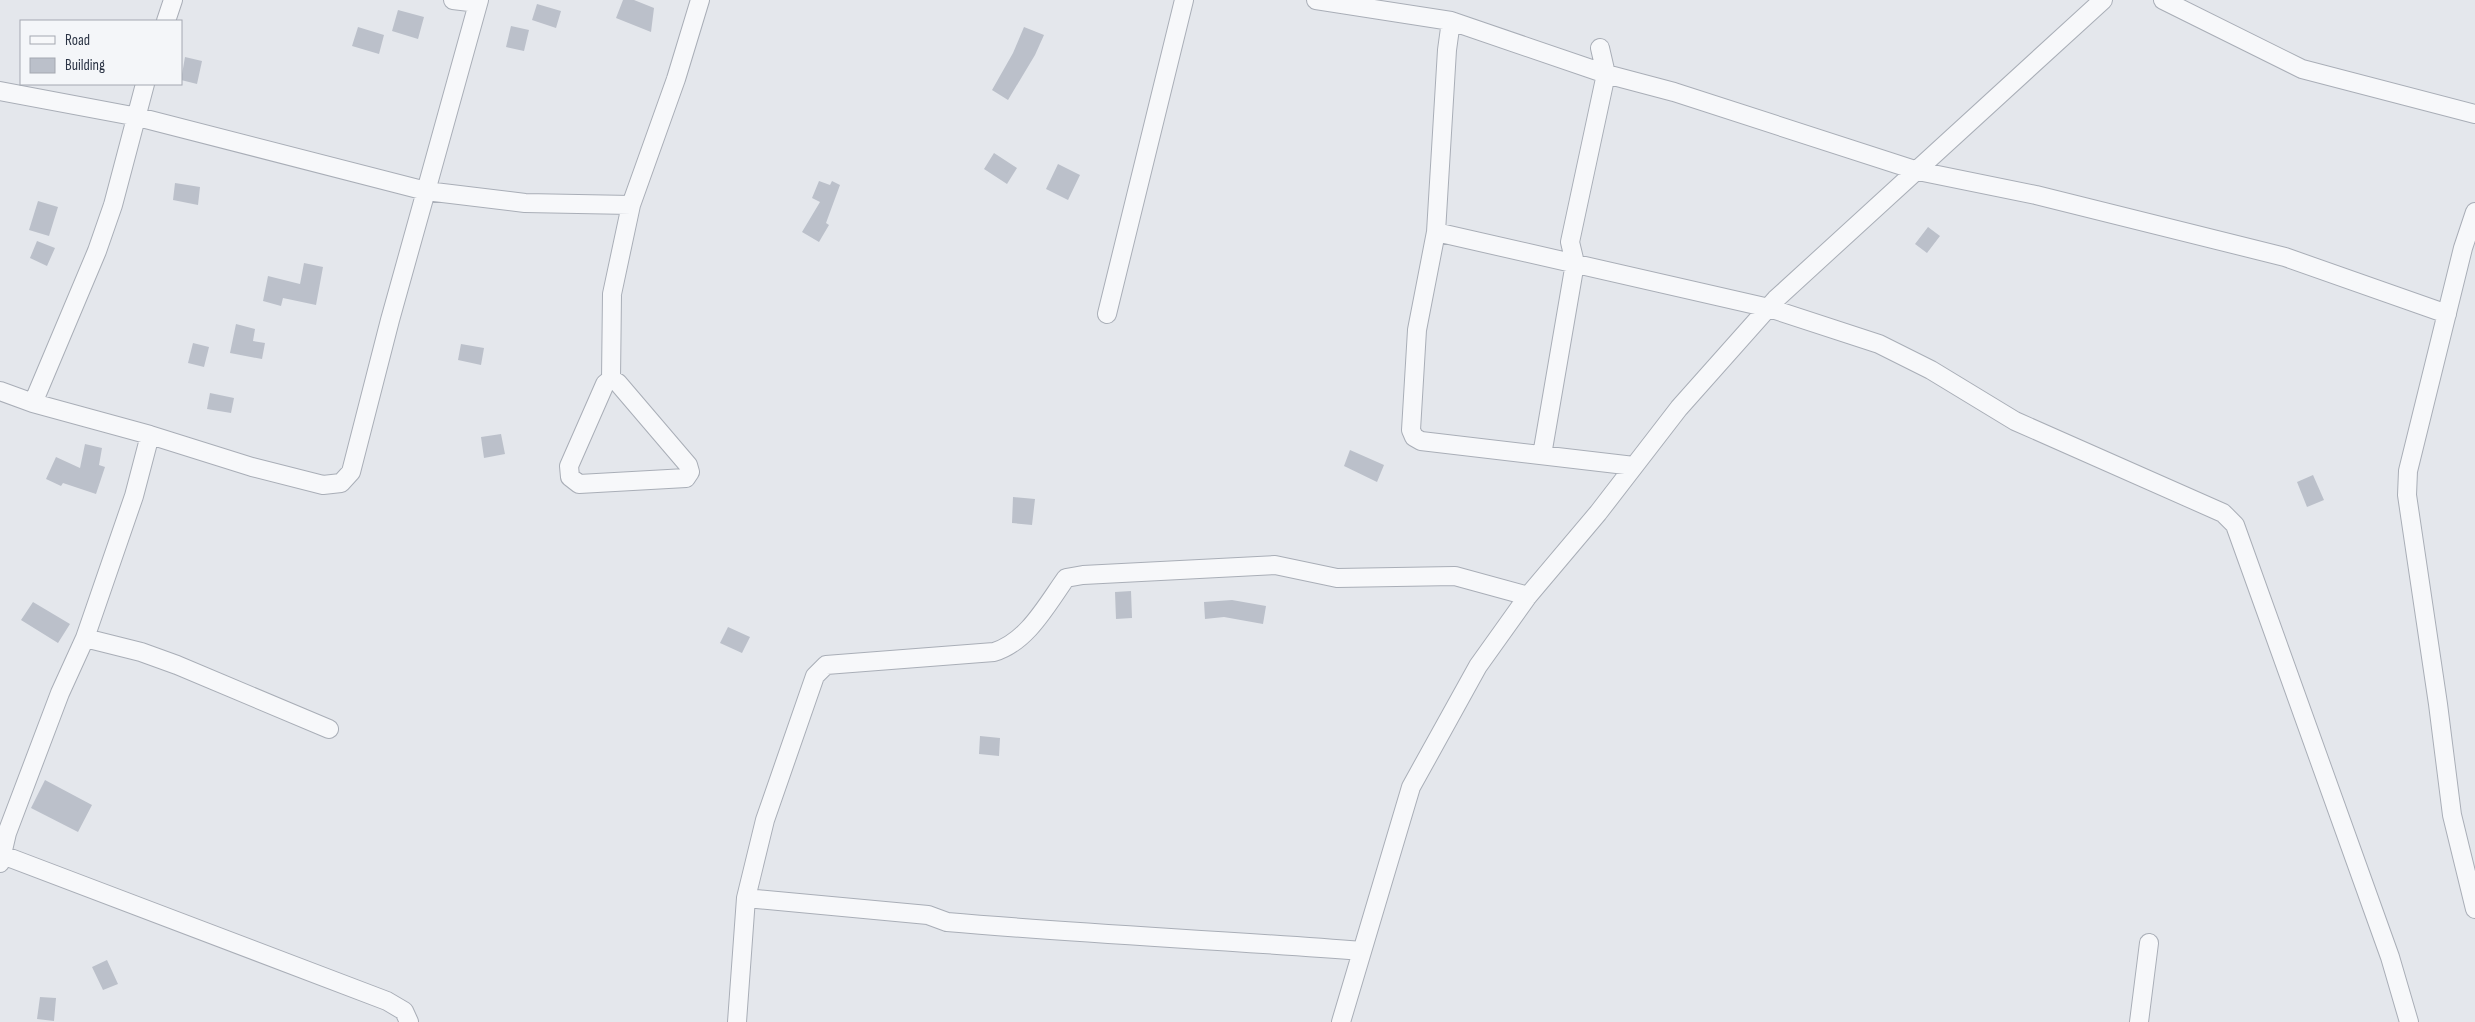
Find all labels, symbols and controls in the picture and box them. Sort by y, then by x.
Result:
legend [20,20,182,85]
text: Road [65,31,90,50]
text: Building [65,56,105,75]

